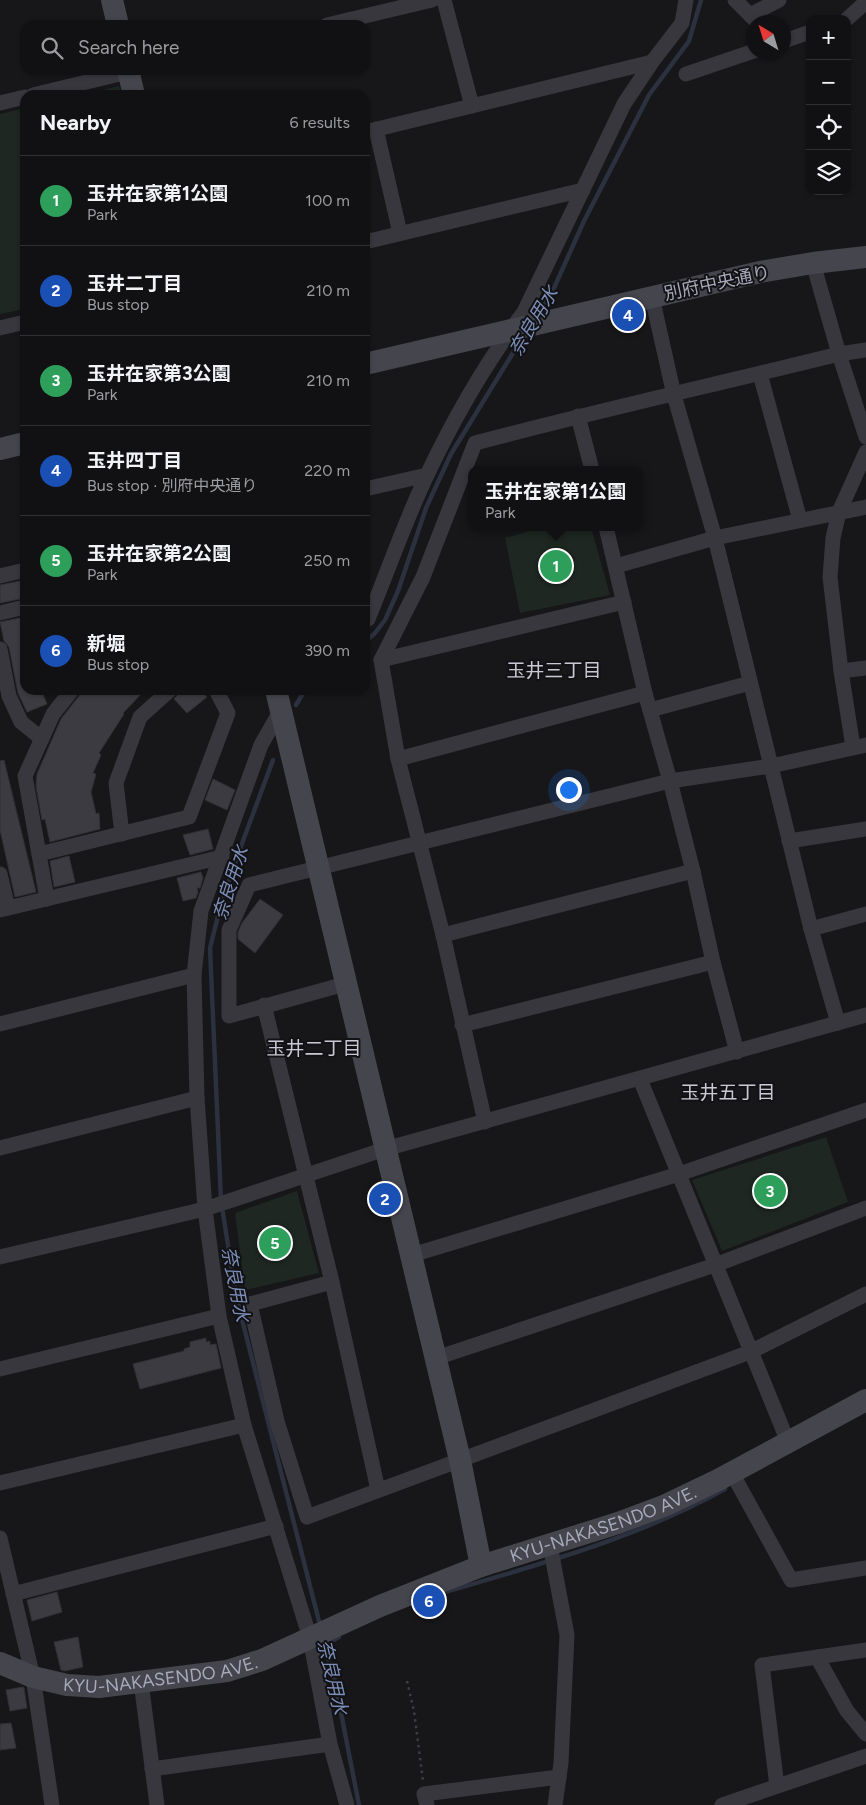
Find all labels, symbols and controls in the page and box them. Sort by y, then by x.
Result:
north arrow [746,15,791,60]
map controls [806,15,851,195]
button: + [806,15,851,60]
search box [20,20,370,75]
icon: search [38,34,66,62]
text: Search here [78,36,180,59]
button: − [806,60,851,105]
button: locate [806,105,851,150]
text: Nearby [40,110,111,135]
text: 6 results [289,113,350,132]
button: layers [806,150,851,195]
text: 玉井在家第1公園 [87,182,228,205]
text: 1 [53,191,59,210]
text: 100 m [305,191,350,210]
text: Park [87,205,117,224]
street label: 別府中央通り [662,261,772,305]
text: 玉井二丁目 [87,272,182,295]
text: 2 [51,281,61,300]
text: 210 m [307,281,350,300]
water label: 奈良用水 [504,281,564,360]
text: Bus stop [87,295,149,314]
pin: 4 [612,296,644,334]
text: 玉井在家第3公園 [87,362,231,385]
text: 3 [52,371,60,390]
text: 210 m [307,371,350,390]
text: Park [87,385,117,404]
text: 玉井四丁目 [87,449,182,472]
text: 4 [51,461,61,480]
text: 220 m [304,461,350,480]
popup [468,466,643,531]
text: Bus stop · 別府中央通り [87,476,257,495]
text: 玉井在家第1公園 [485,480,626,503]
text: Park [485,503,515,522]
text: 玉井在家第2公園 [87,542,231,565]
pin: 1 [540,547,572,585]
text: 5 [51,551,61,570]
text: 250 m [304,551,350,570]
text: Park [87,565,117,584]
text: 新堀 [87,632,125,655]
text: 6 [51,641,61,660]
text: 390 m [304,641,350,660]
text: Bus stop [87,655,149,674]
district label: 玉井三丁目 [506,659,602,682]
your location [556,777,582,803]
water label: 奈良用水 [208,842,254,923]
district label: 玉井二丁目 [266,1037,362,1060]
district label: 玉井五丁目 [680,1081,776,1104]
pin: 3 [754,1172,786,1210]
pin: 2 [369,1180,401,1218]
pin: 5 [259,1224,291,1262]
water label: 奈良用水 [217,1245,254,1326]
street label: KYU-NAKASENDO AVE. [507,1481,700,1567]
pin: 6 [413,1582,445,1620]
water label: 奈良用水 [313,1637,353,1719]
street label: KYU-NAKASENDO AVE. [62,1651,260,1698]

